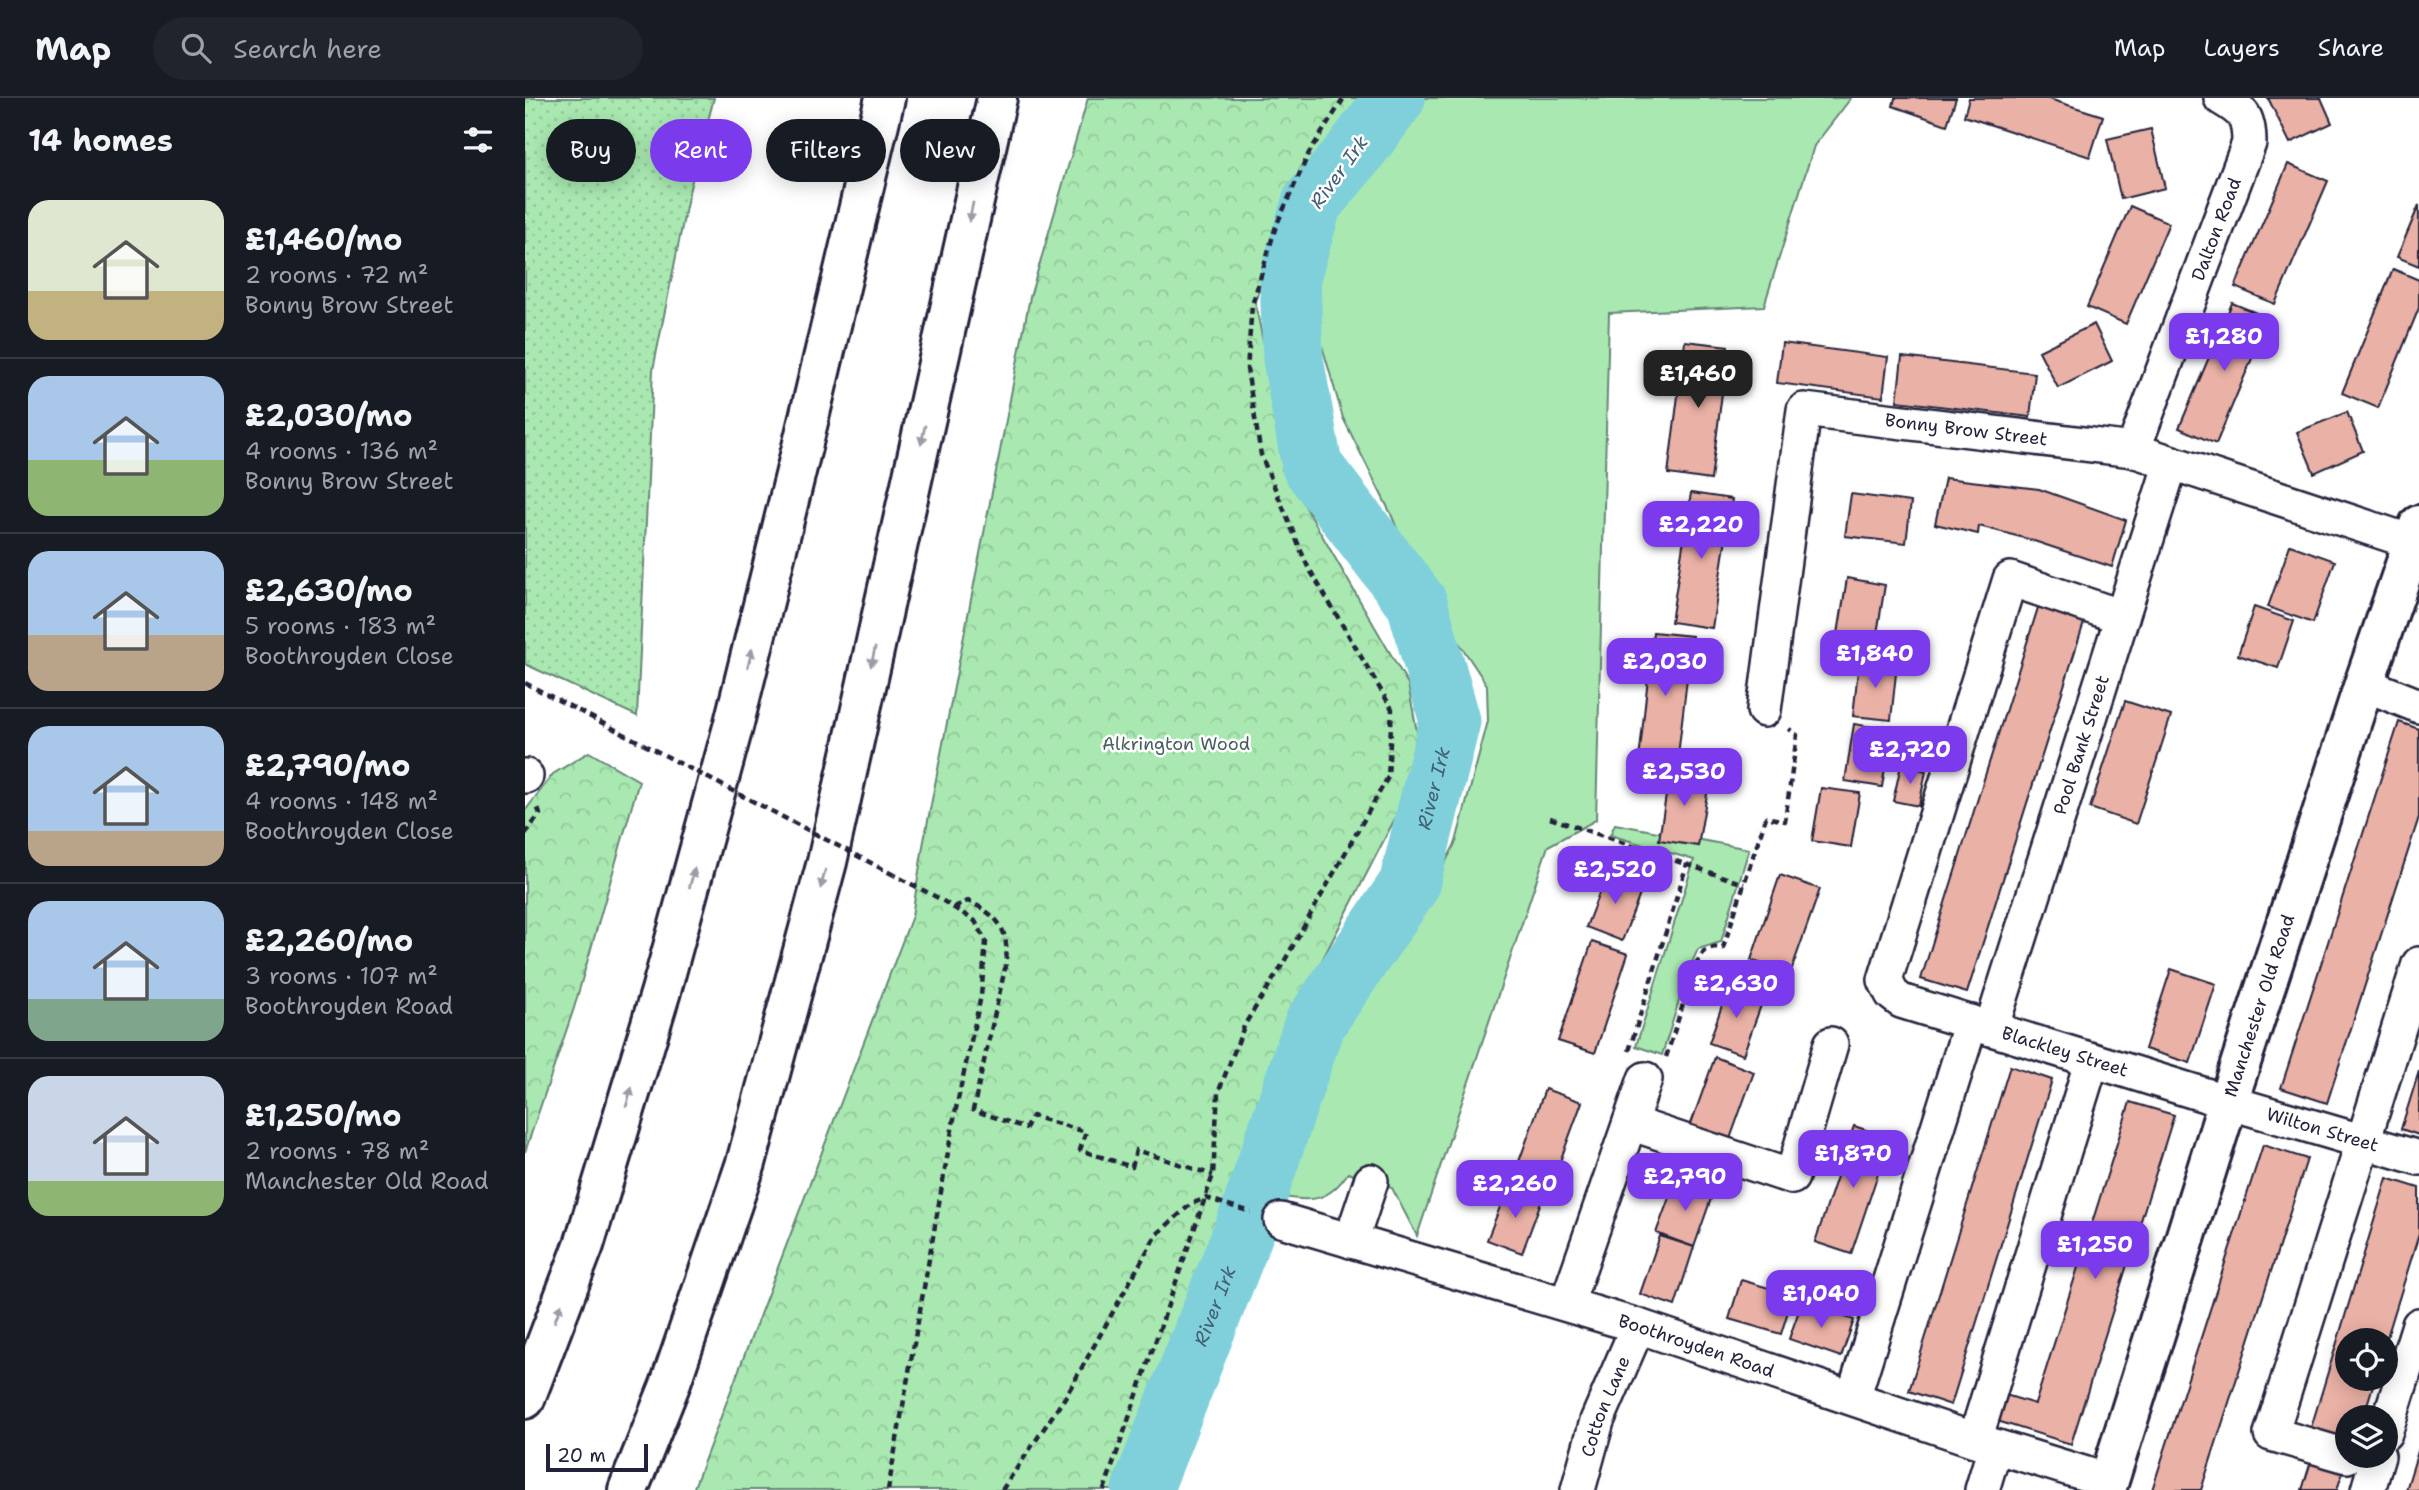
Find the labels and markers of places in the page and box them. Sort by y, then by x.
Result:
pin: £1,280 [2167,314,2281,373]
pin: £1,460 [1641,350,1755,410]
pin: £2,220 [1644,502,1758,561]
pin: £1,840 [1818,630,1932,690]
pin: £2,030 [1608,638,1722,698]
pin: £2,720 [1853,726,1967,786]
pin: £2,530 [1627,748,1741,808]
pin: £2,520 [1558,846,1672,906]
pin: £2,630 [1679,960,1793,1020]
pin: £1,870 [1796,1130,1910,1190]
pin: £2,790 [1628,1154,1742,1213]
pin: £2,260 [1458,1160,1572,1220]
pin: £1,250 [2038,1222,2152,1281]
pin: £1,040 [1764,1270,1878,1330]

